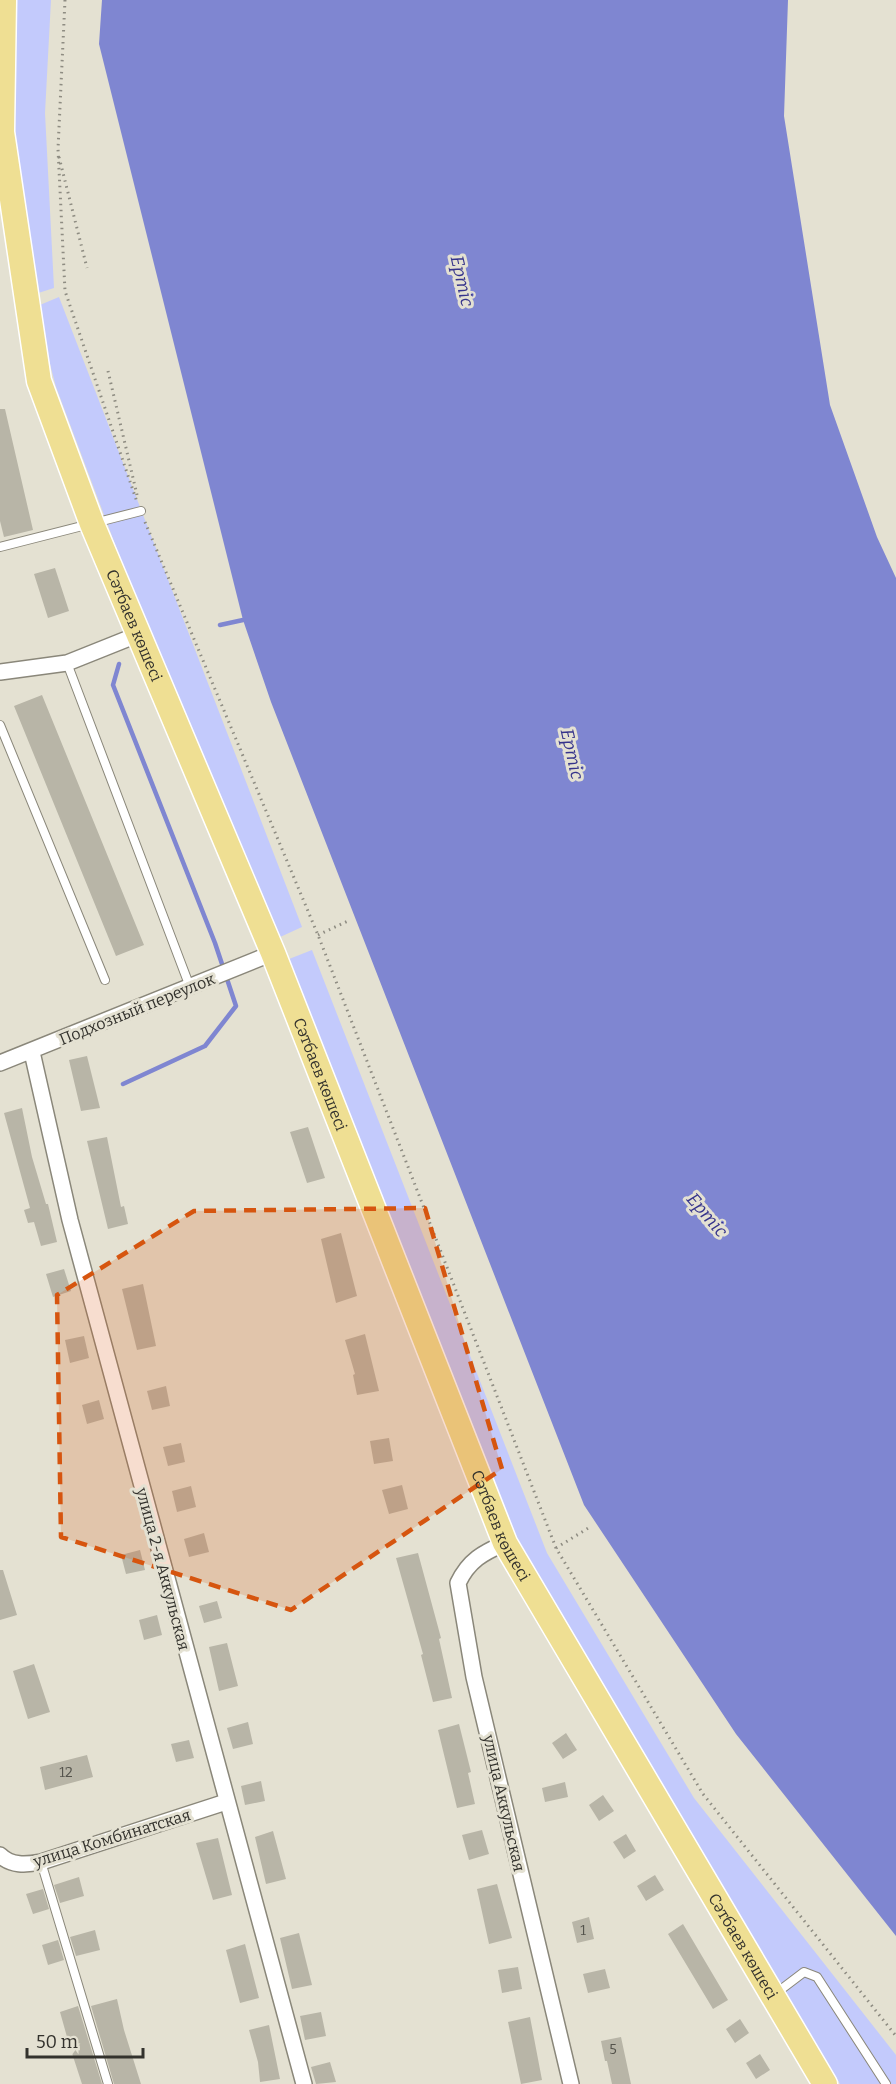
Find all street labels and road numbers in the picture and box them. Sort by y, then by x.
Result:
street label: Сәтбаев көшесі [103,566,167,684]
street label: Подхозный переулок [56,969,218,1049]
street label: Сәтбаев көшесі [290,1015,351,1134]
street label: Сәтбаев көшесі [468,1467,535,1584]
street label: улица 2-я Аккульская [132,1485,194,1653]
street label: улица Аккульская [479,1732,529,1873]
street label: улица Комбинатская [30,1805,193,1871]
street label: Сәтбаев көшесі [705,1890,782,2003]

